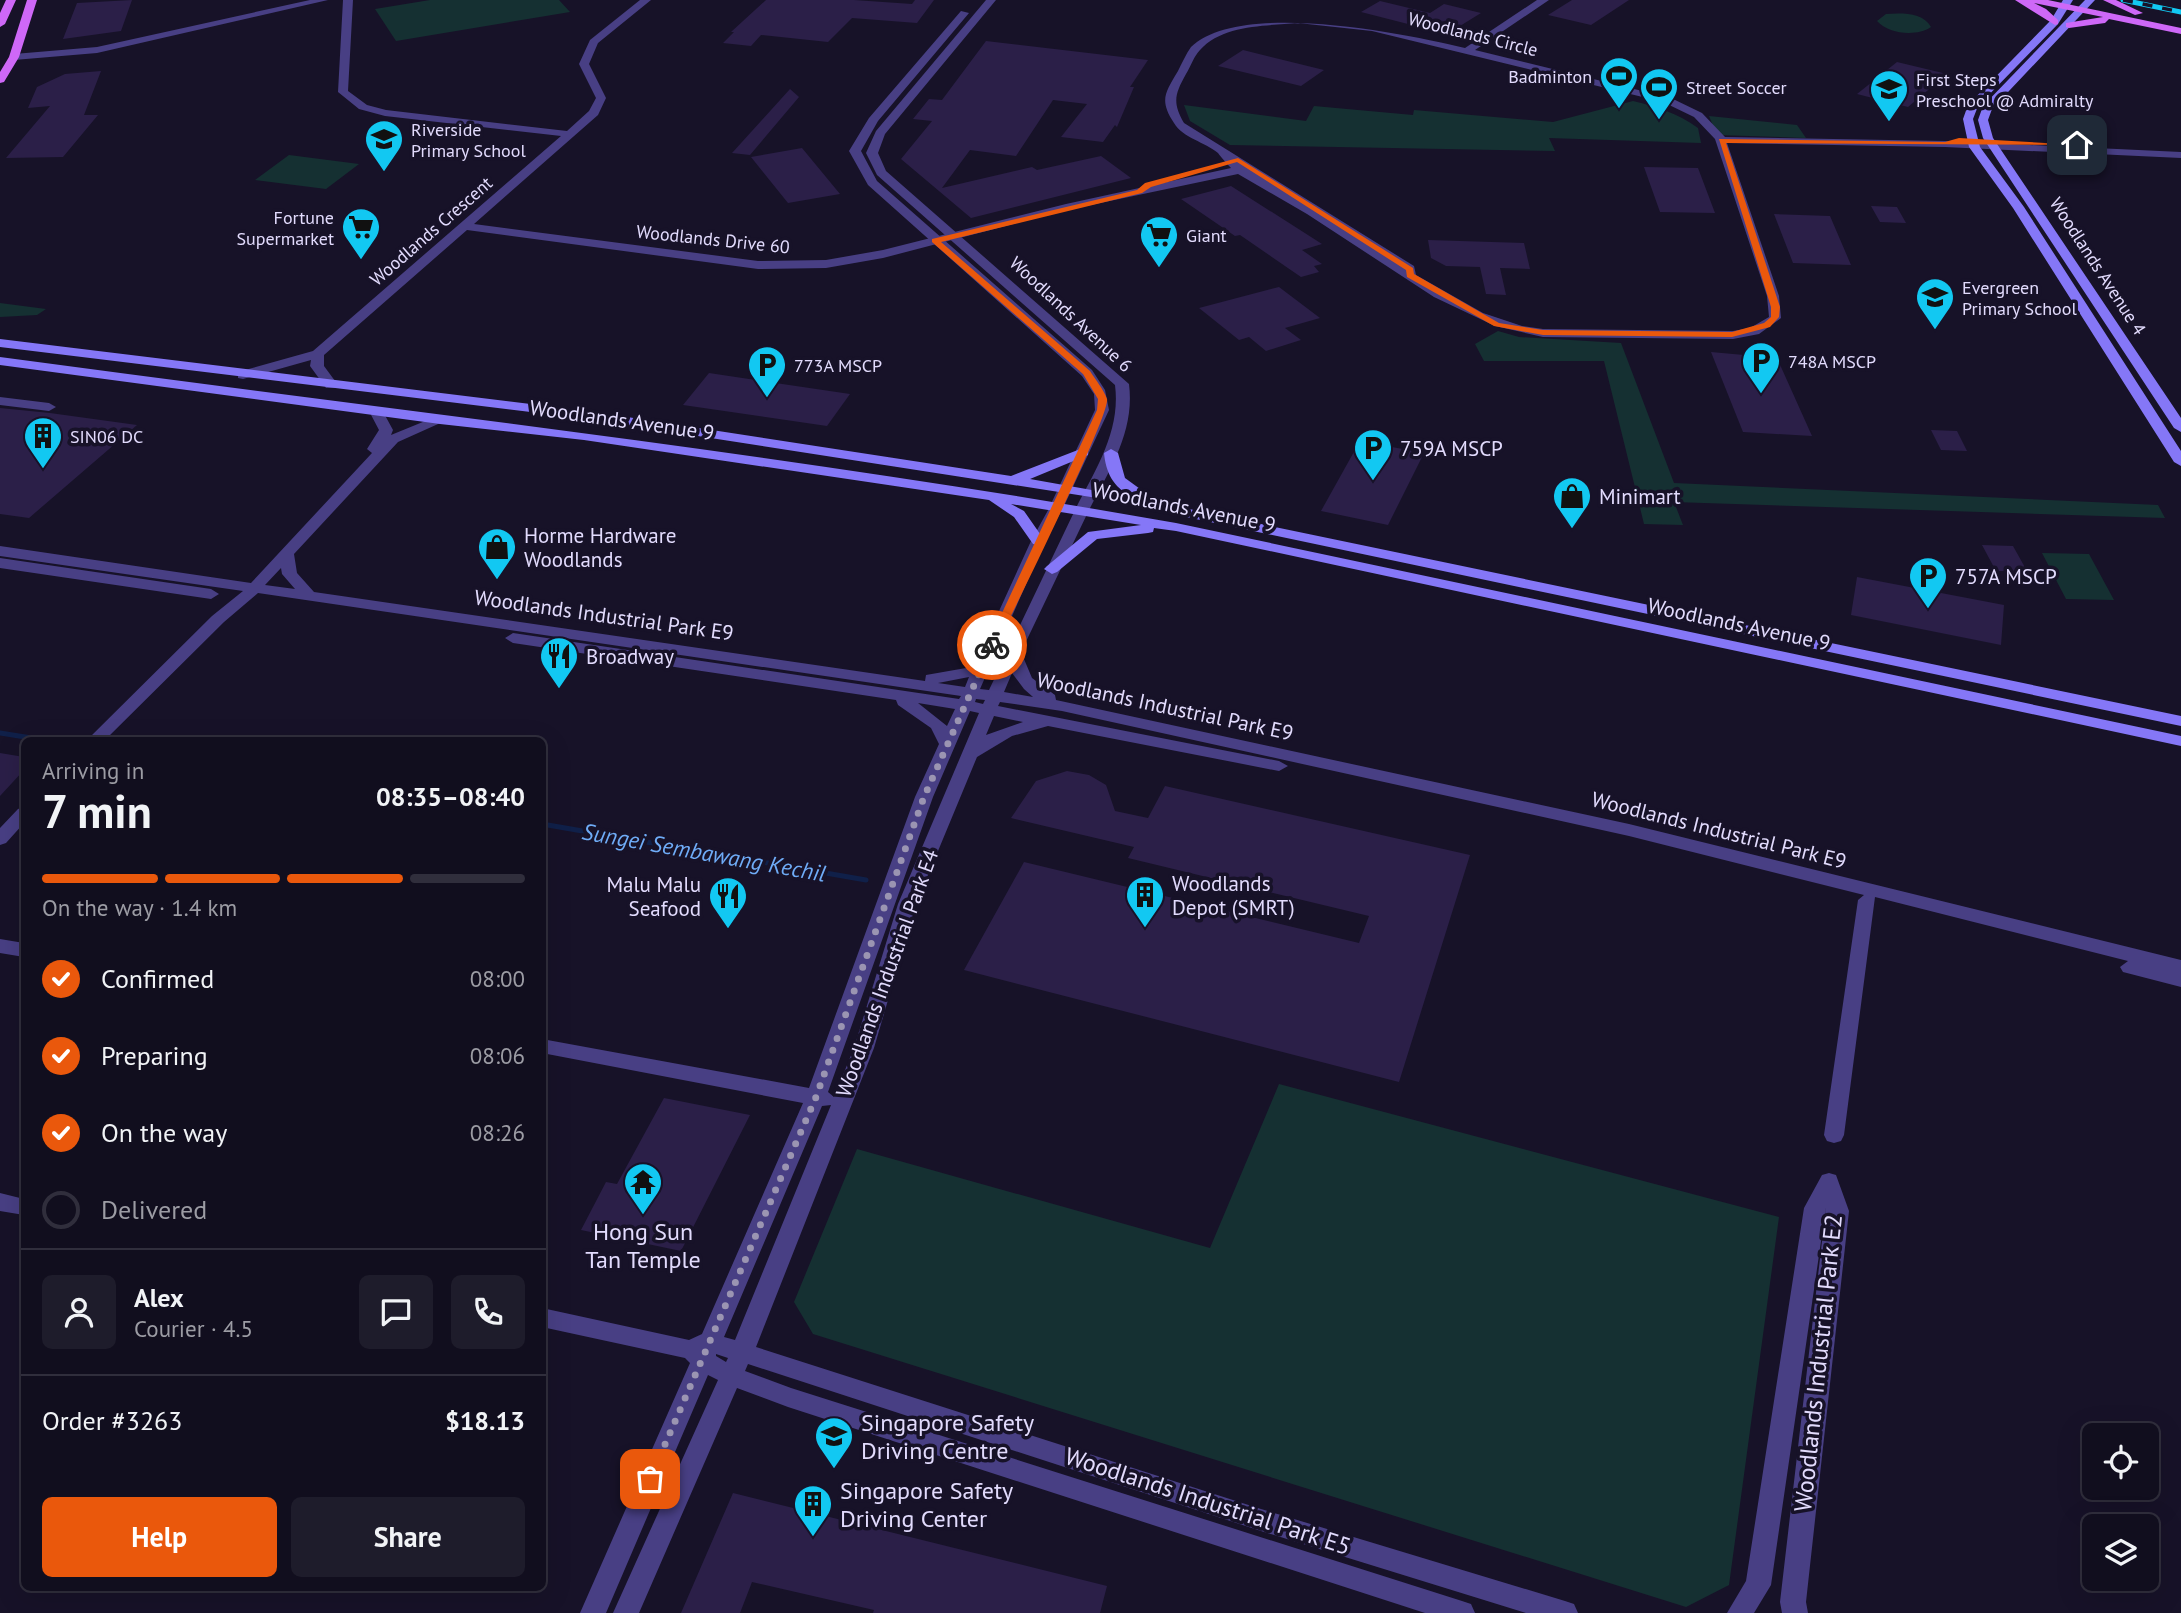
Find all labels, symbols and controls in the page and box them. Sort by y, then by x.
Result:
street label: Woodlands Circle [1406,7,1540,61]
sports icon: Badminton [1598,55,1640,110]
place label: Badminton [1508,65,1592,88]
sports icon: Street Soccer [1638,66,1680,121]
school or university icon: First Steps Preschool @ Admiralty [1868,68,1910,123]
place label: First Steps Preschool @ Admiralty [1916,68,2094,112]
place label: Street Soccer [1686,76,1787,99]
pin [2047,115,2107,175]
school or university icon: Riverside Primary School [363,118,405,173]
place label: Riverside Primary School [411,118,526,162]
icon: home [2058,126,2096,164]
street label: Woodlands Crescent [365,172,497,290]
street label: Woodlands Avenue 4 [2045,193,2151,339]
place label: Fortune Supermarket [236,206,334,250]
supermarket icon: Fortune Supermarket [340,206,382,261]
supermarket icon: Giant [1138,214,1180,269]
street label: Woodlands Drive 60 [635,220,791,259]
place label: Giant [1186,224,1227,247]
street label: Woodlands Avenue 6 [1005,251,1137,377]
school or university icon: Evergreen Primary School [1914,276,1956,331]
place label: Evergreen Primary School [1962,276,2077,320]
parking icon: 748A MSCP [1740,340,1782,395]
parking icon: 773A MSCP [746,344,788,399]
place label: 748A MSCP [1788,350,1876,373]
place label: 773A MSCP [794,354,882,377]
street label: Woodlands Avenue 9 [528,394,716,446]
building icon: SIN06 DC [22,415,64,470]
place label: SIN06 DC [70,425,143,448]
parking icon: 759A MSCP [1352,427,1394,482]
place label: 759A MSCP [1400,435,1503,462]
shop icon: Minimart [1551,475,1593,530]
street label: Woodlands Avenue 9 [1090,476,1278,538]
place label: Minimart [1599,483,1681,510]
place label: Horme Hardware Woodlands [524,522,676,573]
shop icon: Horme Hardware Woodlands [476,526,518,581]
parking icon: 757A MSCP [1907,555,1949,610]
place label: 757A MSCP [1955,563,2057,590]
street label: Woodlands Industrial Park E9 [473,583,735,647]
street label: Woodlands Avenue 9 [1645,591,1833,657]
courier [957,610,1027,680]
icon: bike [973,626,1011,664]
restaurant icon: Broadway [538,635,580,690]
place label: Broadway [586,643,674,670]
street label: Woodlands Industrial Park E9 [1034,666,1296,746]
text: Arriving in [42,756,144,785]
text: 08:35–08:40 [376,780,525,813]
text: 7 min [42,781,152,841]
street label: Woodlands Industrial Park E9 [1589,785,1849,875]
water label: Sungei Sembawang Kechil [580,816,828,888]
street label: Woodlands Industrial Park E4 [830,846,944,1100]
place label: Woodlands Depot (SMRT) [1172,870,1295,921]
place label: Malu Malu Seafood [606,871,701,922]
building icon: Woodlands Depot (SMRT) [1124,874,1166,929]
restaurant icon: Malu Malu Seafood [707,875,749,930]
text: On the way · 1.4 km [42,893,237,922]
icon: check [42,960,80,998]
text: Confirmed [101,962,214,995]
text: 08:00 [470,964,525,993]
icon: check [42,1037,80,1075]
text: Preparing [101,1039,208,1072]
text: 08:06 [470,1041,525,1070]
icon: check [42,1114,80,1152]
text: On the way [101,1116,227,1149]
text: 08:26 [470,1118,525,1147]
temple icon: Hong Sun Tan Temple [622,1161,664,1216]
text: Delivered [101,1193,207,1226]
street label: Woodlands Industrial Park E2 [1787,1213,1849,1513]
place label: Hong Sun Tan Temple [585,1216,701,1275]
button: person [42,1275,116,1349]
button: chat [359,1275,433,1349]
button: phone [451,1275,525,1349]
text: Alex [134,1281,184,1314]
text: Courier · 4.5 [134,1314,253,1343]
text: Order #3263 [42,1404,182,1437]
text: $18.13 [445,1404,525,1437]
place label: Singapore Safety Driving Centre [861,1407,1034,1466]
school or university icon: Singapore Safety Driving Centre [813,1415,855,1470]
map controls [2082,1423,2159,1591]
button: locate [2082,1423,2159,1500]
street label: Woodlands Industrial Park E5 [1061,1440,1355,1562]
pin [620,1449,680,1509]
icon: bag [631,1460,669,1498]
place label: Singapore Safety Driving Center [840,1475,1013,1534]
building icon: Singapore Safety Driving Center [792,1483,834,1538]
button: Help [42,1497,277,1577]
button: Share [291,1497,525,1577]
button: layers [2082,1514,2159,1591]

